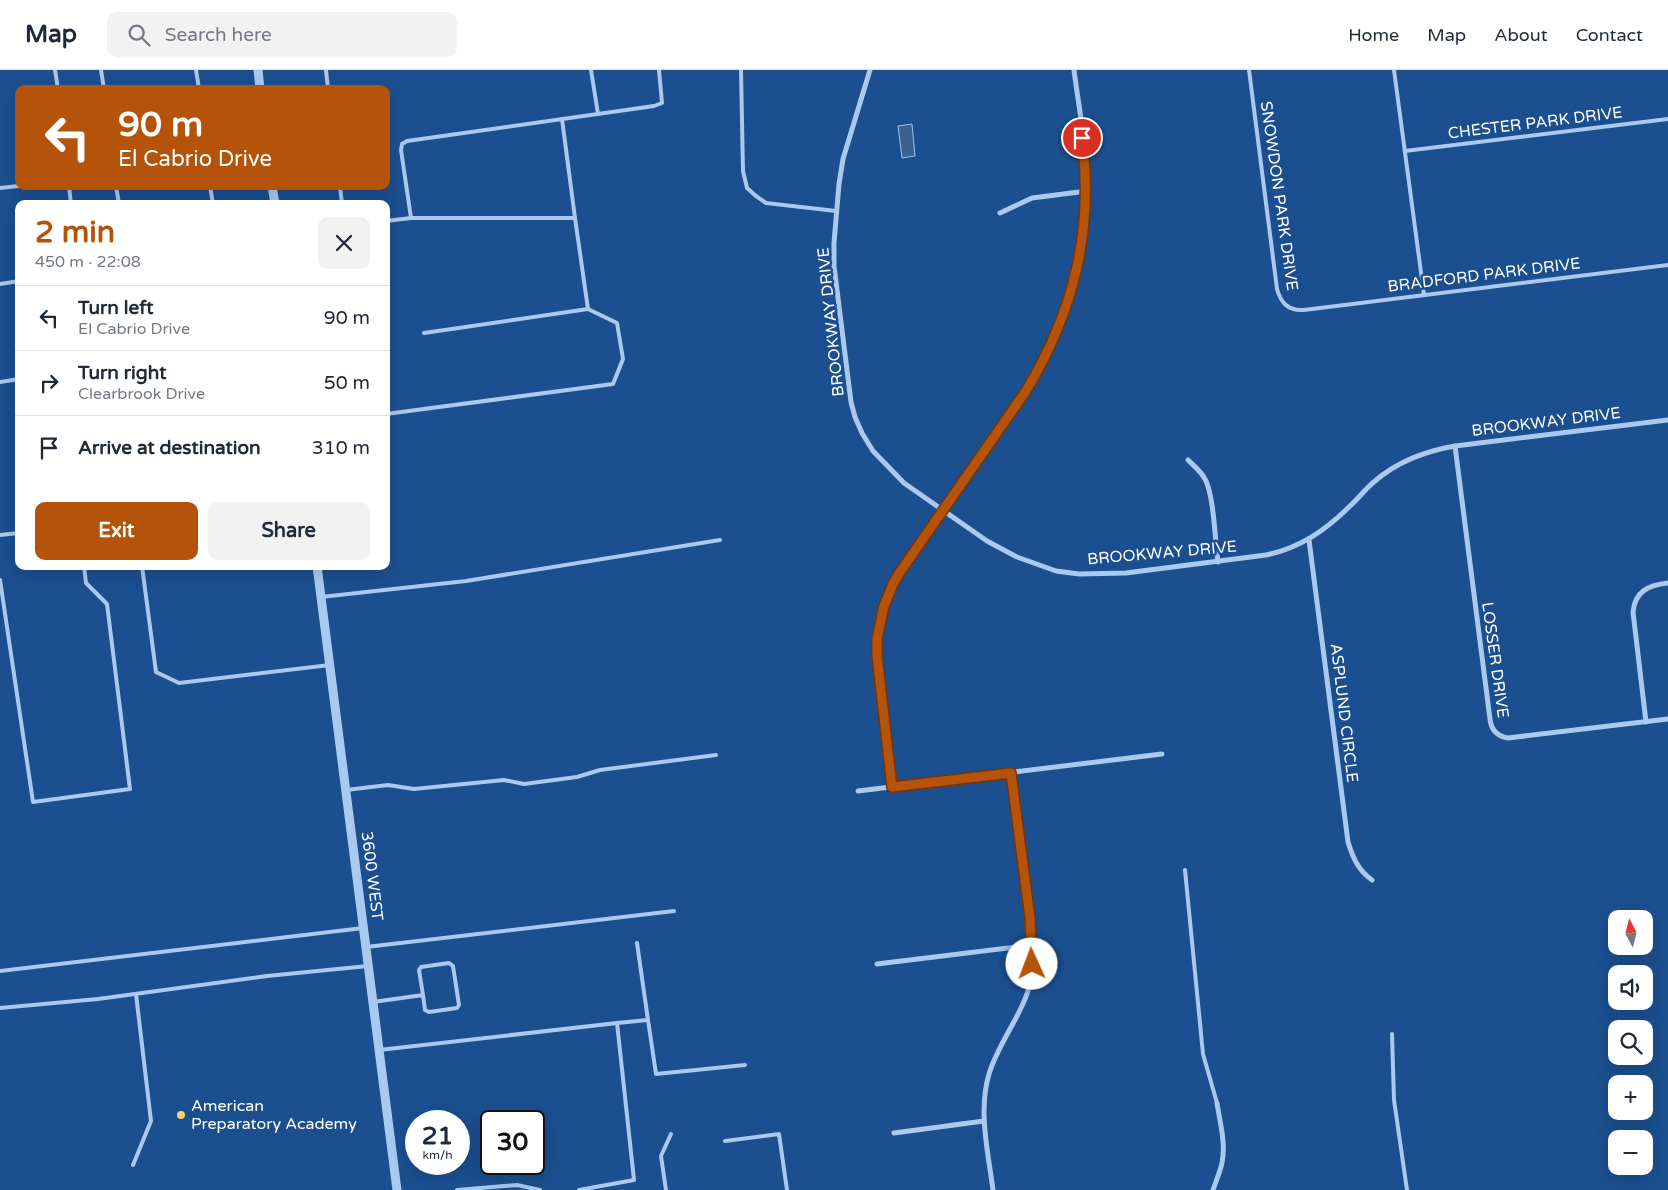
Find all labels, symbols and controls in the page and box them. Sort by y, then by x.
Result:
search box [107,12,457,57]
text: Map [25,20,77,49]
icon: search [125,21,153,49]
text: Search here [165,24,272,46]
text: Home [1348,24,1399,46]
text: Map [1427,24,1466,46]
text: About [1494,24,1548,46]
text: Contact [1576,24,1643,46]
street label: SNOWDON PARK DRIVE [1256,100,1302,292]
street label: CHESTER PARK DRIVE [1447,102,1623,144]
text: 90 m [118,104,203,146]
icon: left [35,105,100,170]
pin [1061,117,1103,159]
icon: arrive [1068,124,1096,152]
text: El Cabrio Drive [118,146,272,172]
text: 2 min [35,214,115,251]
button: close [318,217,370,269]
street label: BROOKWAY DRIVE [813,246,849,398]
text: 450 m · 22:08 [35,252,141,272]
street label: BRADFORD PARK DRIVE [1387,253,1581,297]
text: Turn left [78,297,154,319]
icon: left [35,304,63,332]
text: 90 m [324,307,370,329]
text: El Cabrio Drive [78,319,190,339]
text: Turn right [78,362,166,384]
icon: right [35,369,63,397]
text: 50 m [324,372,370,394]
text: Clearbrook Drive [78,384,205,404]
street label: BROOKWAY DRIVE [1470,403,1622,441]
icon: arrive [35,434,63,462]
text: Arrive at destination [78,437,261,459]
text: 310 m [312,437,370,459]
button: Exit [35,502,198,560]
button: Share [208,502,370,560]
street label: BROOKWAY DRIVE [1086,537,1238,569]
street label: LOSSER DRIVE [1477,601,1513,719]
street label: ASPLUND CIRCLE [1326,642,1362,784]
street label: 3600 WEST [357,830,387,922]
north arrow [1608,910,1652,955]
map controls [1608,910,1653,1175]
position arrow [1005,937,1057,989]
button: sound [1608,965,1653,1010]
button: search [1608,1020,1653,1065]
button: + [1608,1075,1653,1120]
place label: American Preparatory Academy [191,1096,357,1134]
marker: American Preparatory Academy [175,1109,187,1121]
speed limit sign: 30 [480,1110,545,1175]
text: 21 [422,1121,453,1151]
button: − [1608,1130,1653,1175]
text: km/h [422,1148,453,1162]

